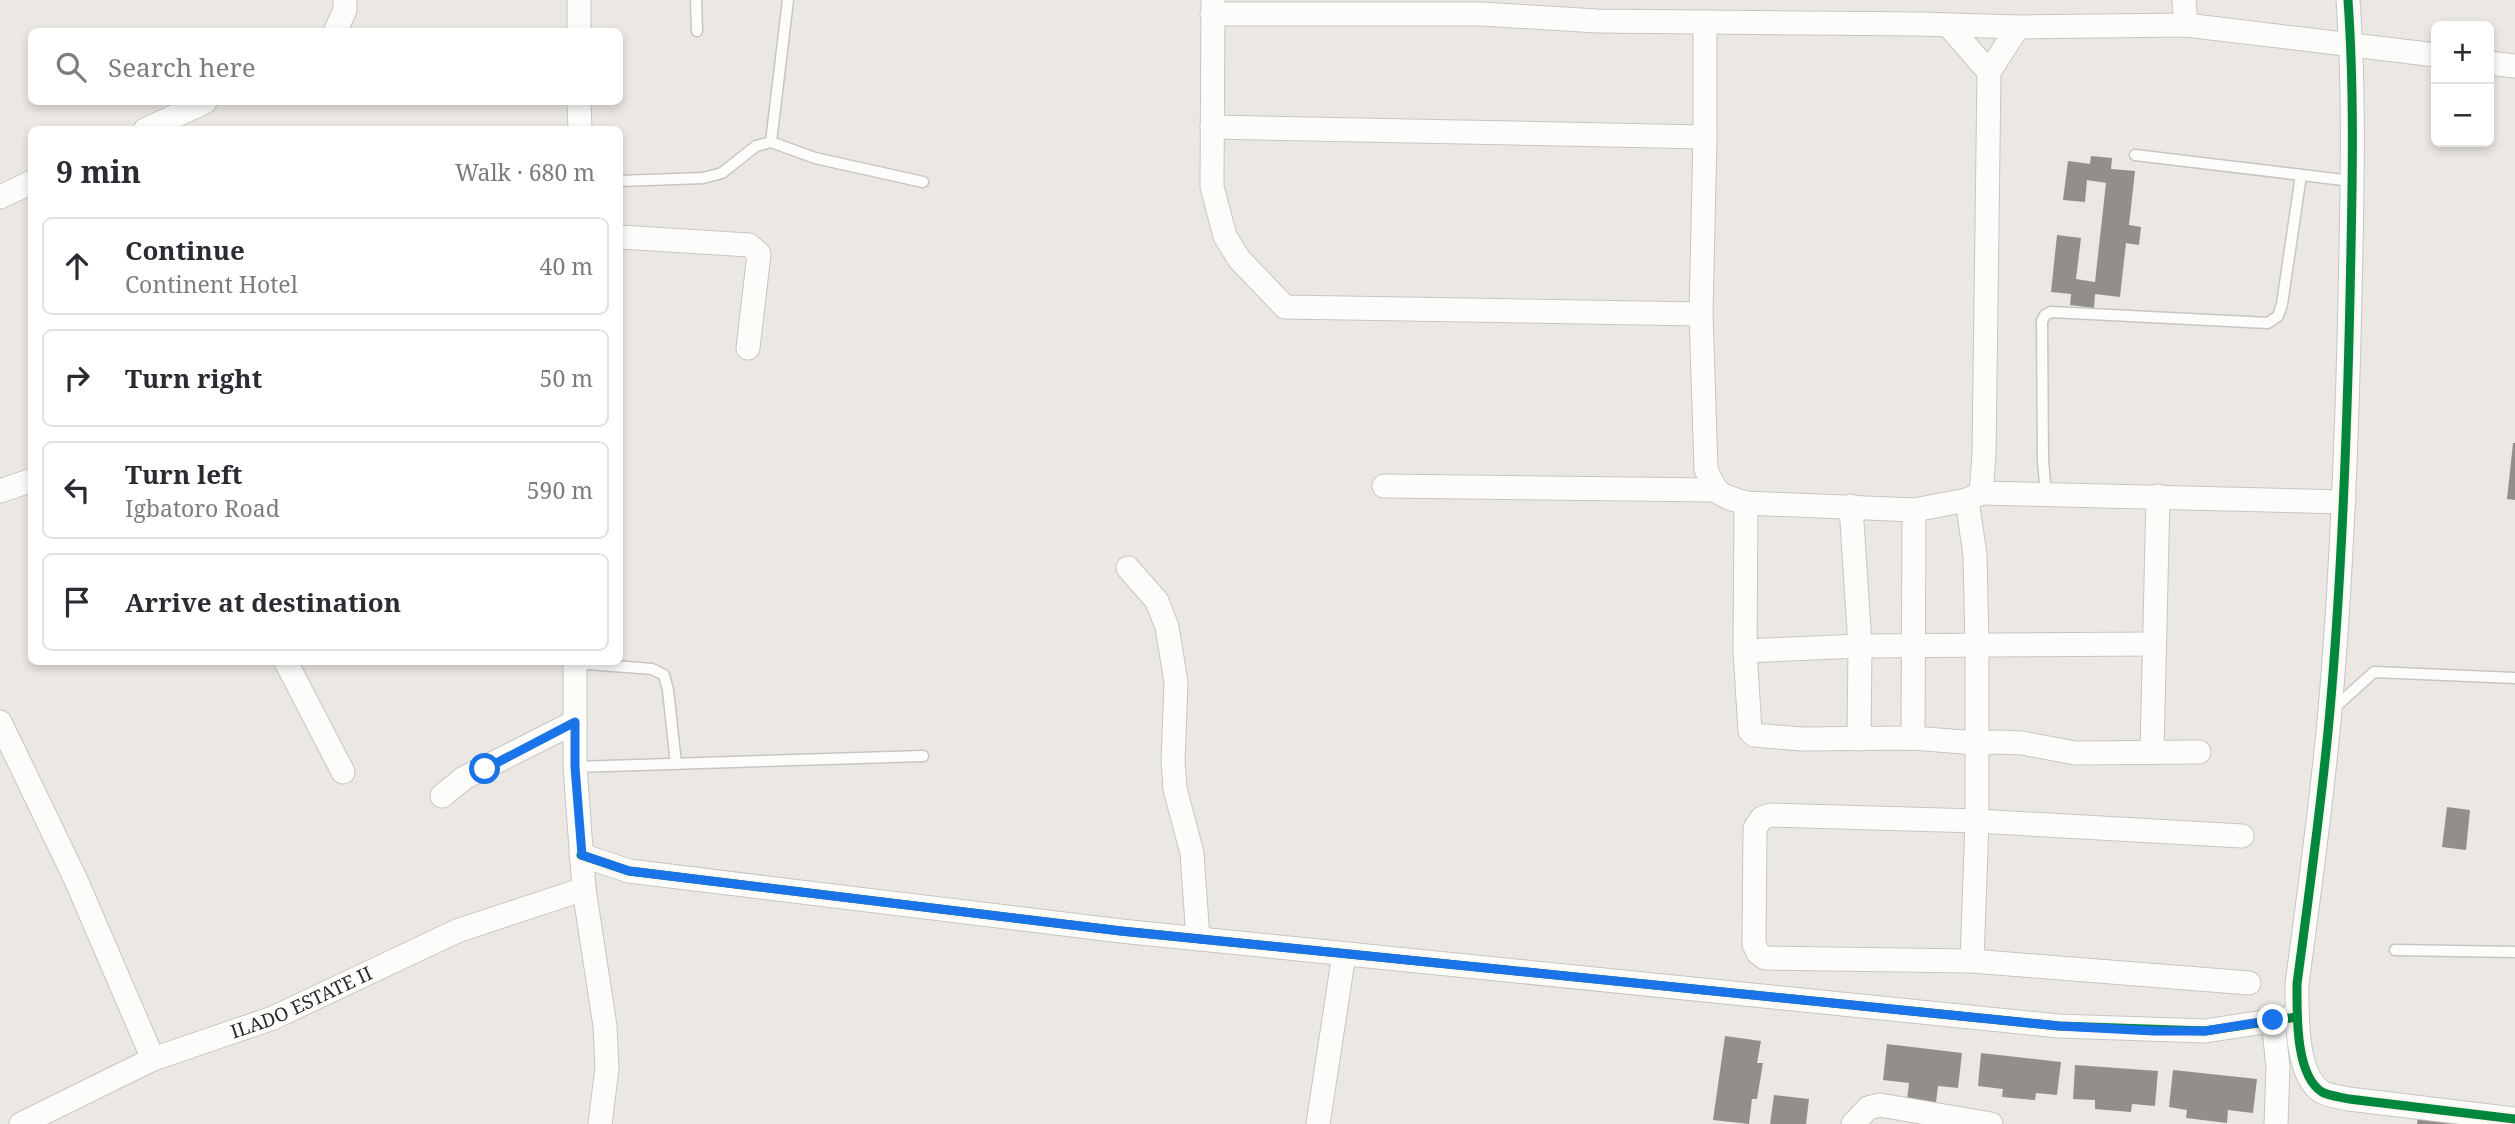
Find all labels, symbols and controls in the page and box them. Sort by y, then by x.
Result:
map controls [2431,21,2494,147]
button: + [2431,21,2494,84]
search box [28,28,623,105]
icon: search [52,48,90,86]
text: Search here [108,49,256,85]
button: − [2431,84,2494,147]
text: 9 min [56,151,141,192]
text: Walk · 680 m [455,156,595,188]
text: Continue [125,232,245,268]
icon: ahead [58,247,96,285]
text: 40 m [540,250,593,282]
text: Continent Hotel [125,268,298,300]
icon: right [58,359,96,397]
text: Turn right [125,360,262,396]
text: 50 m [540,362,593,394]
text: Turn left [125,456,242,492]
icon: left [58,471,96,509]
text: 590 m [527,474,593,506]
text: Igbatoro Road [125,492,280,524]
icon: arrive [58,583,96,621]
text: Arrive at destination [125,584,401,620]
route start [469,753,500,784]
street label: ILADO ESTATE II [227,960,376,1045]
route end [2257,1004,2288,1035]

